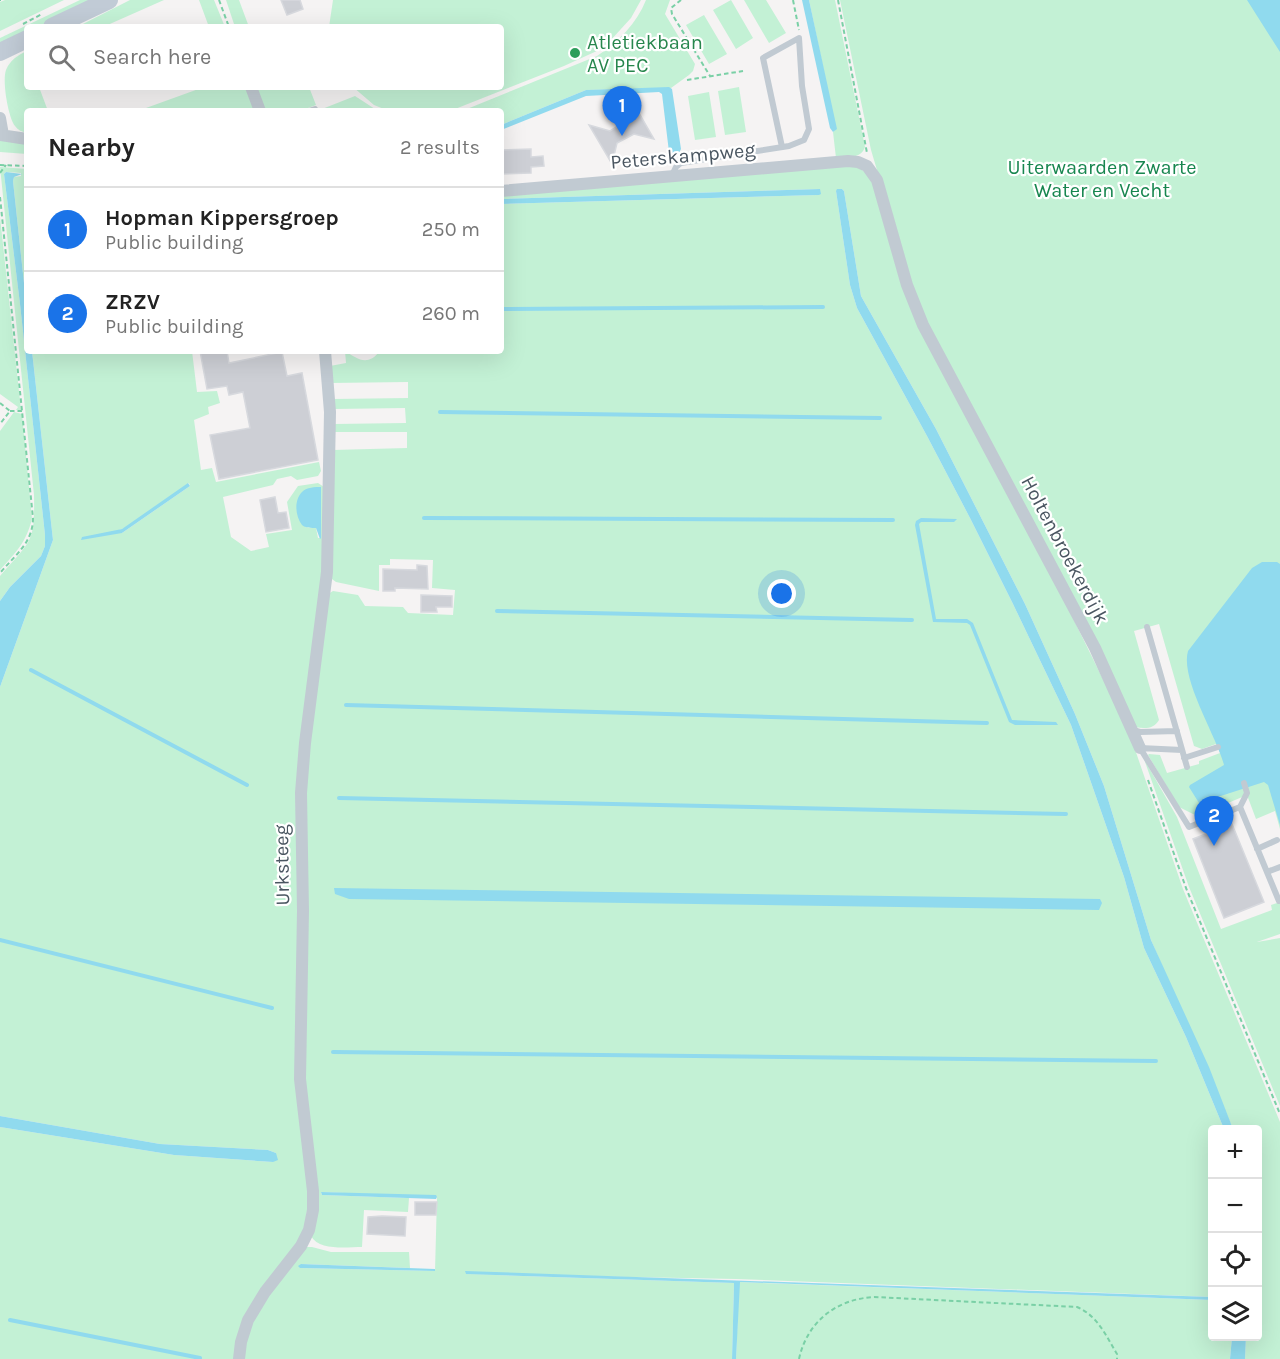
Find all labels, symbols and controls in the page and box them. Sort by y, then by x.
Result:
search box [24,24,504,90]
place label: Atletiekbaan AV PEC [587,31,703,77]
icon: search [45,41,78,74]
text: Search here [93,44,211,70]
marker: Atletiekbaan AV PEC [568,46,582,60]
pin: 1 [602,86,642,136]
text: Nearby [48,132,135,163]
text: 2 results [400,136,480,159]
street label: Peterskampweg [609,138,757,174]
park label: Uiterwaarden Zwarte Water en Vecht [1007,156,1197,202]
text: Hopman Kippersgroep [105,205,339,231]
text: 1 [64,218,71,241]
text: 250 m [422,218,480,241]
text: Public building [105,231,243,254]
text: ZRZV [105,289,160,315]
text: 2 [61,302,74,325]
text: 260 m [422,302,480,325]
text: Public building [105,315,243,338]
street label: Holtenbroekerdijk [1016,472,1114,628]
your location [767,579,796,608]
pin: 2 [1194,796,1234,846]
street label: Urksteeg [270,824,294,906]
map controls [1208,1125,1262,1341]
button: + [1208,1125,1262,1179]
button: − [1208,1179,1262,1233]
button: locate [1208,1233,1262,1287]
button: layers [1208,1287,1262,1341]

